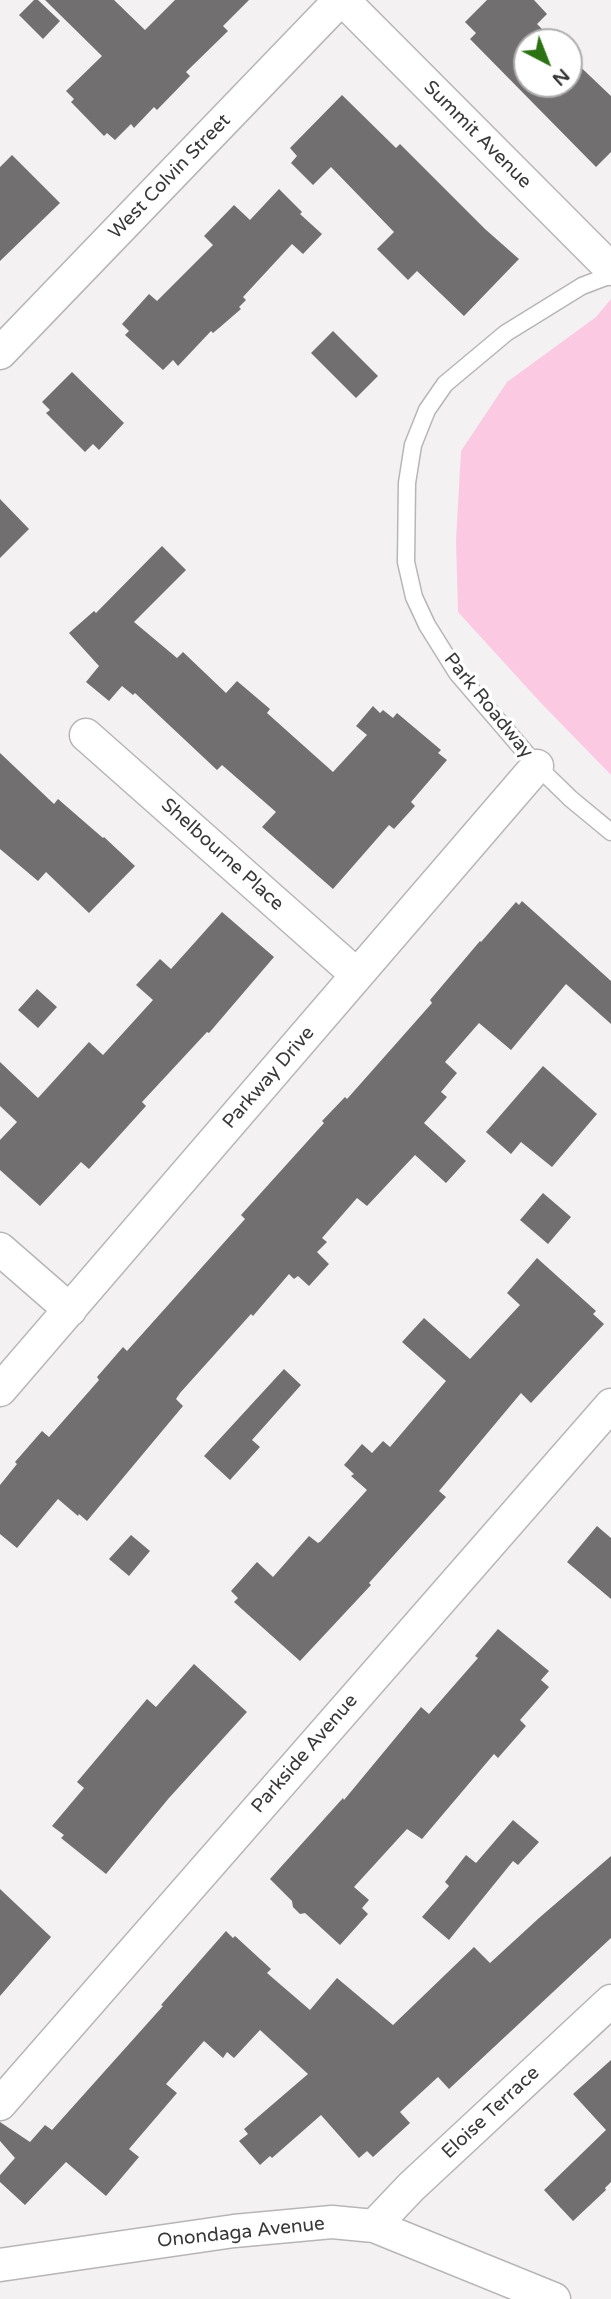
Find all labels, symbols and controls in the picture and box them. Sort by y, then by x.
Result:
north arrow [513,28,583,98]
text: N [548,64,574,90]
street label: Summit Avenue [418,76,536,194]
street label: West Colvin Street [104,110,236,244]
street label: Park Roadway [439,649,537,763]
street label: Shelbourne Place [156,794,288,916]
street label: Parkway Drive [218,1022,320,1134]
street label: Parkside Avenue [247,1690,363,1818]
street label: Eloise Terrace [437,2062,545,2164]
street label: Onondaga Avenue [156,2213,326,2253]

